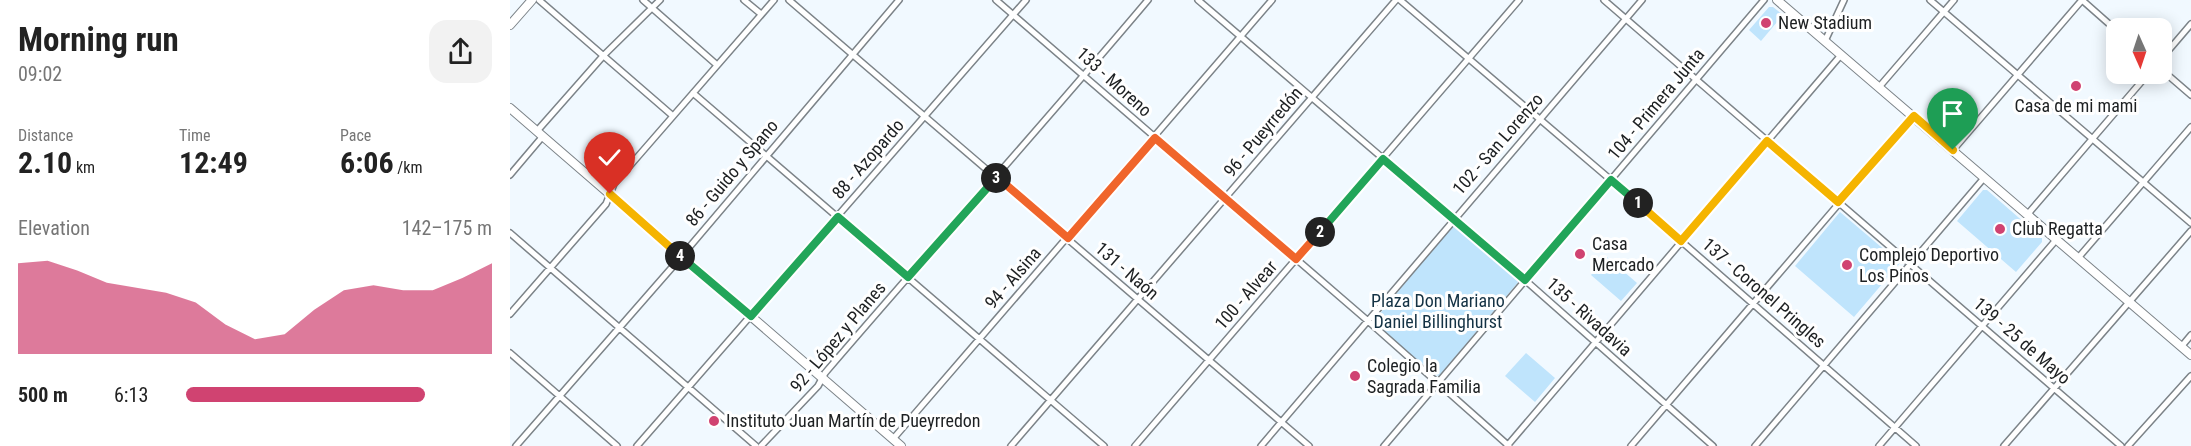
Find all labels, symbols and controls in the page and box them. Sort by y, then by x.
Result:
place label: New Stadium [1778,12,1872,33]
marker: New Stadium [1759,16,1773,30]
north arrow [2106,18,2172,84]
map controls [2106,18,2172,84]
text: Morning run [18,20,179,59]
button: share [429,20,492,83]
street label: 133 - Moreno [1073,43,1156,121]
street label: 104 - Primera Junta [1603,44,1708,164]
text: 09:02 [18,62,62,86]
marker: Casa de mi mami [2069,79,2083,93]
street label: 96 - Pueyrredón [1219,82,1306,181]
pin [1927,88,1978,150]
street label: 102 - San Lorenzo [1448,89,1547,199]
place label: Casa de mi mami [2015,95,2137,116]
icon: arrive [1936,97,1969,130]
street label: 86 - Guido y Spano [681,115,782,230]
street label: 88 - Azopardo [827,115,908,203]
text: Distance [18,126,73,145]
text: Time [179,126,211,145]
text: Pace [340,126,371,145]
pin [584,132,635,194]
icon: check [593,141,626,174]
text: 2.10 [18,145,72,180]
text: 12:49 [179,145,248,180]
text: 6:06 [340,145,394,180]
text: km [72,158,95,177]
text: /km [394,158,423,177]
pin: 3 [981,163,1011,193]
text: 3 [992,168,1000,187]
pin: 1 [1623,188,1653,218]
text: 1 [1634,193,1642,212]
text: Elevation [18,216,90,240]
text: 142–175 m [402,216,492,240]
pin: 2 [1305,217,1335,247]
place label: Club Regatta [2012,218,2103,239]
text: 2 [1316,222,1324,241]
marker: Club Regatta [1993,222,2007,236]
place label: Casa Mercado [1592,233,1654,275]
street label: 137 - Coronel Pringles [1698,233,1830,352]
street label: 131 - Naón [1091,237,1163,304]
pin: 4 [665,241,695,271]
street label: 94 - Alsina [980,243,1045,313]
place label: Complejo Deportivo Los Pinos [1859,244,1999,286]
text: 4 [676,246,684,265]
marker: Casa Mercado [1573,247,1587,261]
street label: 100 - Alvear [1210,256,1281,333]
marker: Complejo Deportivo Los Pinos [1840,258,1854,272]
street label: 135 - Rivadavia [1542,273,1636,360]
street label: 92 - López y Planes [785,277,890,396]
park label: Plaza Don Mariano Daniel Billinghurst [1371,290,1505,332]
street label: 139 - 25 de Mayo [1970,293,2075,388]
place label: Colegio la Sagrada Familia [1367,355,1481,397]
marker: Colegio la Sagrada Familia [1348,369,1362,383]
text: 500 m [18,383,68,407]
text: 6:13 [114,383,148,407]
place label: Instituto Juan Martín de Pueyrredon [726,410,981,431]
marker: Instituto Juan Martín de Pueyrredon [707,414,721,428]

